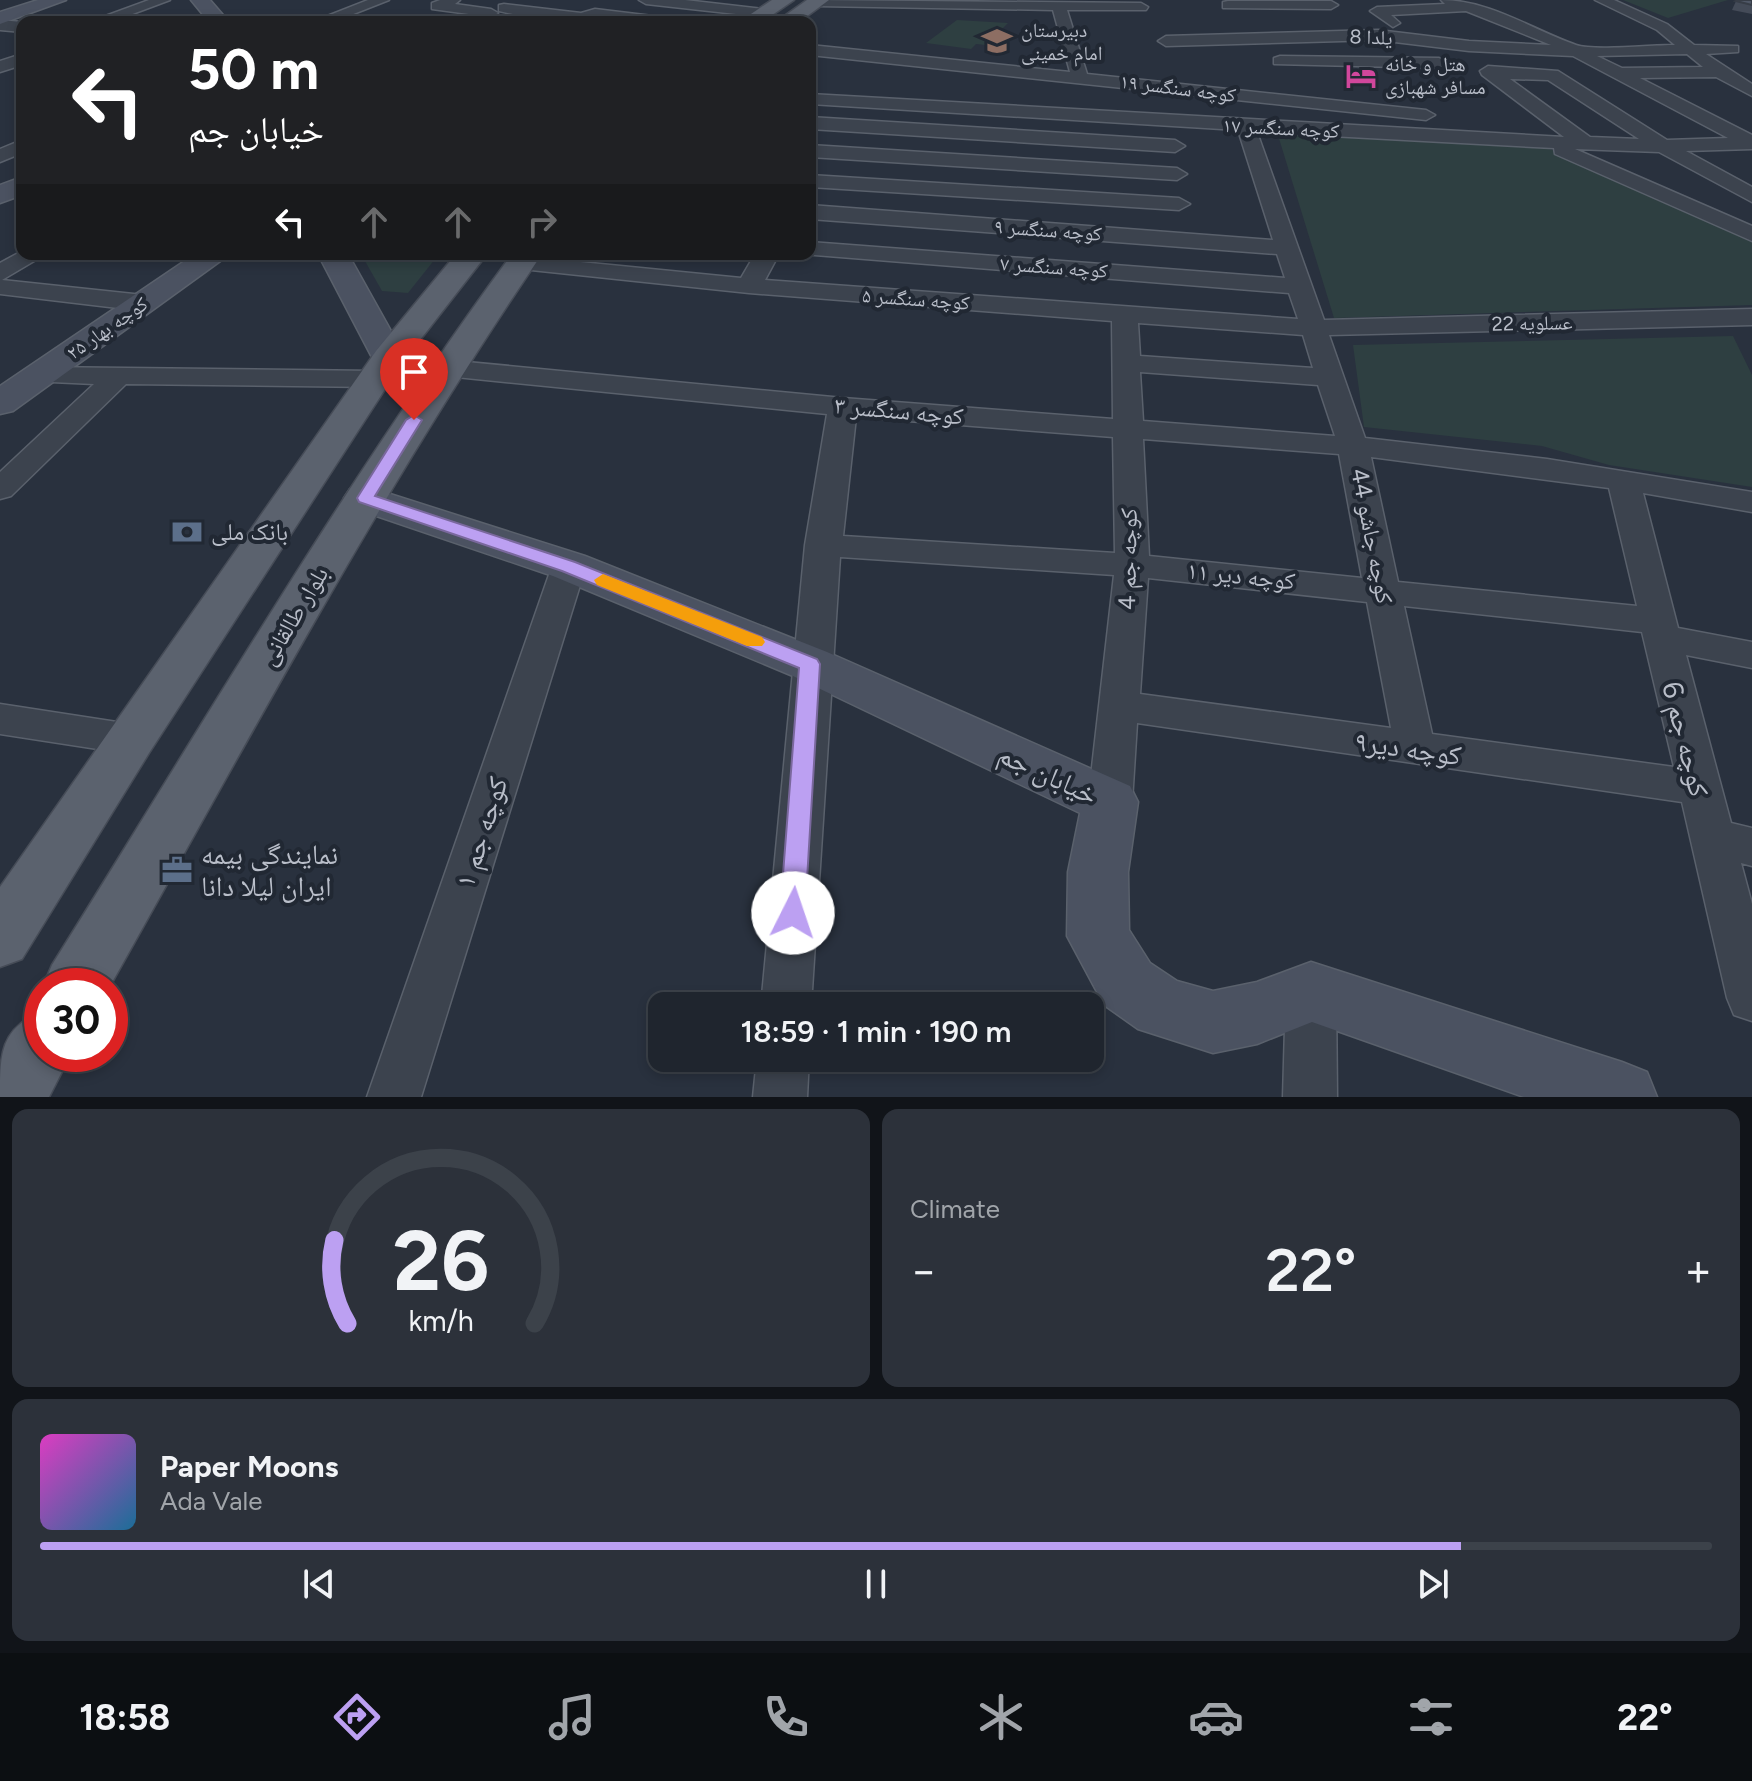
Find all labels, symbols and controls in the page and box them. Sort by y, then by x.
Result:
place label: دبیرستان امام خمینی [1021,18,1102,67]
school or university icon: دبیرستان امام خمینی [980,24,1014,58]
street label: یلدا 8 [1349,24,1393,50]
text: 50 m [188,36,319,103]
icon: left [56,48,160,152]
place label: هتل و خانه مسافر شهبازی [1385,52,1486,99]
hotel icon: هتل و خانه مسافر شهبازی [1344,59,1378,93]
street label: کوچه سنگسر ۱۹ [1119,69,1237,107]
text: خیابان جم [188,108,324,151]
street label: کوچه سنگسر ۱۷ [1222,113,1340,143]
icon: left [268,200,312,244]
icon: ahead [352,200,396,244]
icon: ahead [436,200,480,244]
icon: right [520,200,564,244]
street label: کوچه سنگسر ۹ [993,214,1103,246]
street label: کوچه سنگسر ۷ [999,251,1109,283]
street label: کوچه سنگسر ۵ [861,283,971,315]
street label: کوچه بهار ۲۵ [62,291,152,365]
street label: عسلویه 22 [1491,310,1573,336]
pin [380,338,448,420]
icon: arrive [392,350,436,394]
street label: کوچه سنگسر ۳ [833,390,965,431]
street label: کوچه جاشو 44 [1345,466,1400,606]
street label: کوچه جم 4 [1112,508,1145,610]
bank icon: بانک ملی [170,515,204,549]
place label: بانک ملی [211,517,288,546]
street label: کوچه دیر ۱۱ [1186,555,1297,596]
street label: بلوار طالقانی [253,561,334,670]
street label: کوچه جم 6 [1653,678,1717,801]
street label: کوچه دیر۹ [1353,724,1464,772]
street label: خیابان جم [992,736,1103,814]
street label: کوچه جم ۱ [447,772,517,892]
place label: نمایندگی بیمه ایران لیلا دانا [201,837,338,903]
office icon: نمایندگی بیمه ایران لیلا دانا [160,853,194,887]
position arrow [751,871,835,955]
speed limit sign: 30 [24,968,128,1072]
text: 18:59 · 1 min · 190 m [741,1013,1011,1050]
text: Climate [910,1193,1000,1225]
text: 26 [393,1211,489,1311]
text: 22° [1266,1234,1356,1306]
text: − [910,1244,937,1297]
text: + [1685,1244,1712,1297]
text: km/h [408,1304,474,1338]
text: Paper Moons [160,1448,339,1485]
text: Ada Vale [160,1485,263,1517]
icon: previous [297,1562,341,1606]
icon: pause [854,1562,898,1606]
icon: next [1411,1562,1455,1606]
icon: directions [329,1689,385,1745]
icon: music [544,1689,600,1745]
icon: phone [758,1689,814,1745]
icon: climate [973,1689,1029,1745]
icon: car [1188,1689,1244,1745]
icon: filters [1403,1689,1459,1745]
text: 18:58 [79,1696,170,1739]
text: 22° [1617,1696,1673,1739]

